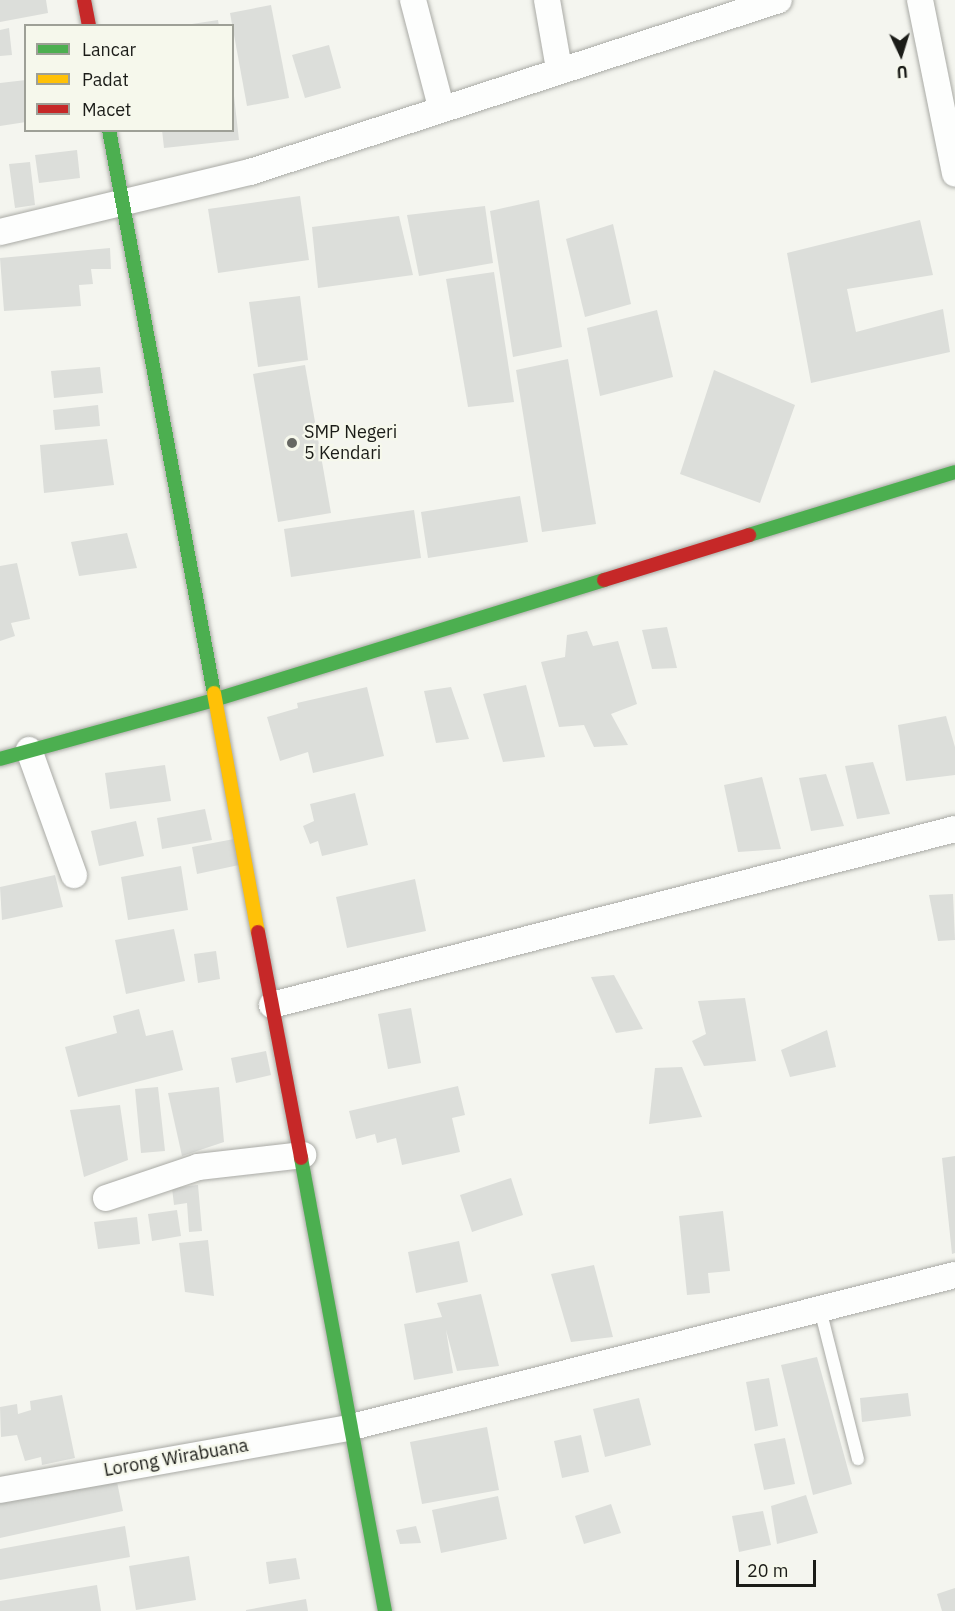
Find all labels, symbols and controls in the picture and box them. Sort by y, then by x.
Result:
legend [24,24,234,132]
north arrow [871,24,931,84]
text: Lancar [82,38,136,61]
text: U [896,62,909,82]
text: Padat [82,68,129,91]
text: Macet [82,98,131,121]
place label: SMP Negeri 5 Kendari [304,422,397,464]
marker: SMP Negeri 5 Kendari [285,436,299,450]
street label: Lorong Wirabuana [102,1435,250,1481]
scale bar [739,1548,818,1586]
text: 20 m [747,1559,789,1582]

